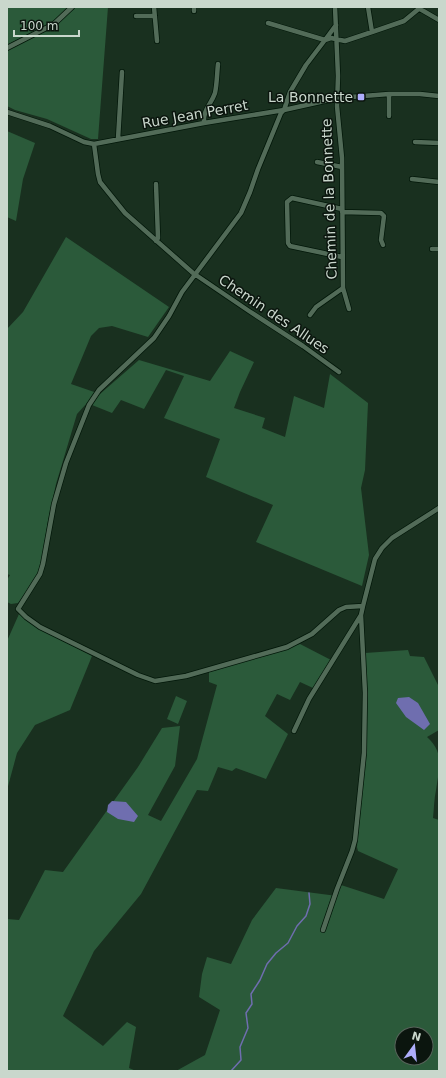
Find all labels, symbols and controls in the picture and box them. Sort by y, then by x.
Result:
scale bar [14,12,79,38]
text: 100 m [20,19,58,33]
place label: La Bonnette [268,89,353,105]
marker: La Bonnette [356,92,366,102]
street label: Rue Jean Perret [141,97,250,131]
street label: Chemin de la Bonnette [318,118,340,280]
street label: Chemin des Allues [216,271,332,357]
north arrow [394,1026,434,1066]
text: N [410,1029,423,1044]

